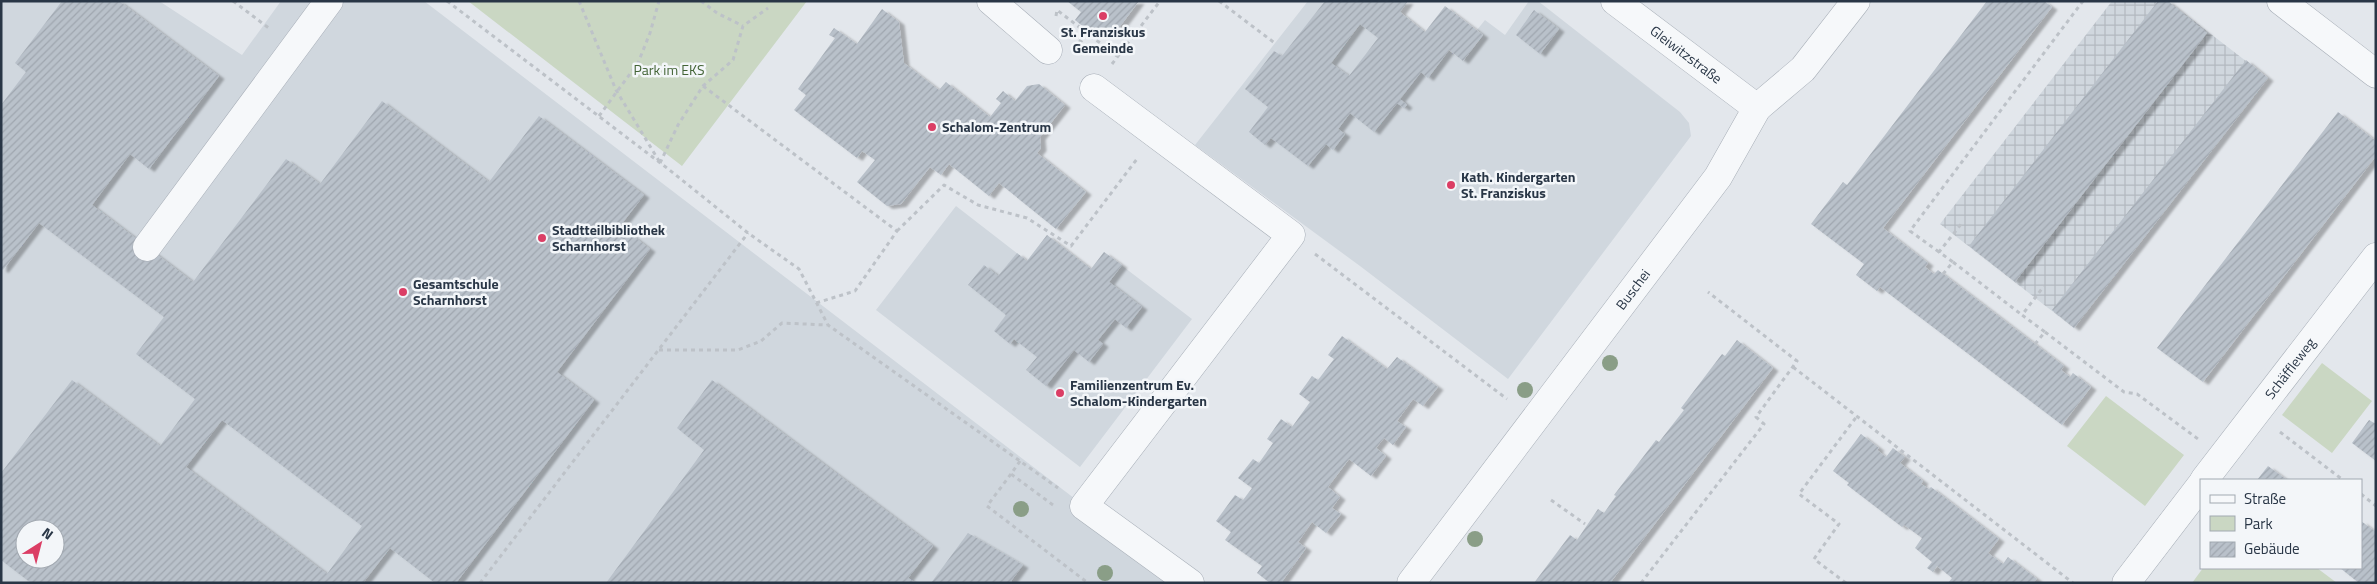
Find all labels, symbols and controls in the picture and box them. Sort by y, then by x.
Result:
marker: St. Franziskus Gemeinde [1097,10,1109,22]
street label: Gleiwitzstraße [1646,20,1727,88]
place label: St. Franziskus Gemeinde [1061,21,1146,58]
park label: Park im EKS [633,59,705,80]
place label: Schalom-Zentrum [942,116,1051,137]
marker: Schalom-Zentrum [926,121,938,133]
place label: Kath. Kindergarten St. Franziskus [1461,166,1575,203]
marker: Kath. Kindergarten St. Franziskus [1445,179,1457,191]
place label: Stadtteilbibliothek Scharnhorst [552,219,666,256]
marker: Stadtteilbibliothek Scharnhorst [536,232,548,244]
street label: Buschei [1610,264,1655,314]
place label: Gesamtschule Scharnhorst [413,273,499,310]
marker: Gesamtschule Scharnhorst [397,286,409,298]
street label: Schäffleweg [2259,333,2320,403]
place label: Familienzentrum Ev. Schalom-Kindergarten [1070,374,1207,411]
marker: Familienzentrum Ev. Schalom-Kindergarten [1054,387,1066,399]
legend [2200,479,2362,569]
text: Straße [2244,487,2286,510]
text: Park [2244,512,2273,535]
north arrow [15,519,65,569]
text: N [38,522,58,544]
text: Gebäude [2244,537,2300,560]

